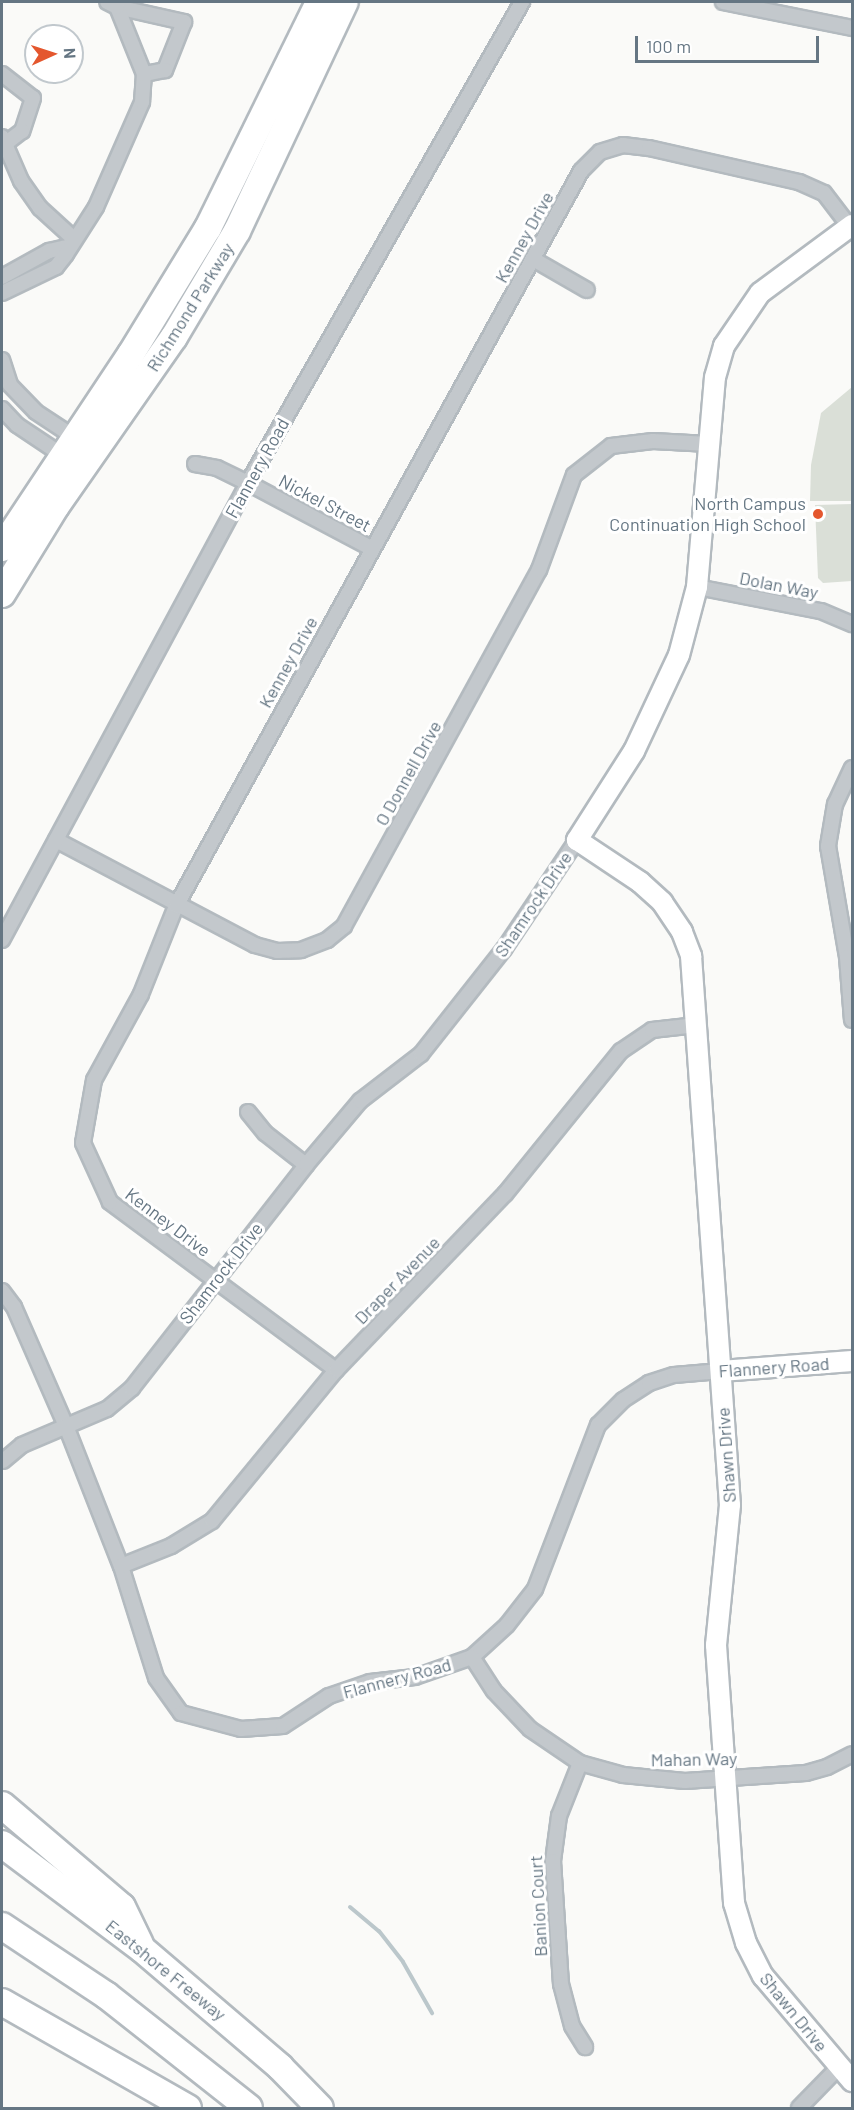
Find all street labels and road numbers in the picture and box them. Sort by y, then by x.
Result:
street label: Kenney Drive [490,188,558,286]
street label: Richmond Parkway [142,239,238,375]
street label: Flannery Road [221,414,293,522]
street label: Nickel Street [275,470,375,536]
street label: Dolan Way [738,567,820,603]
street label: Kenney Drive [254,613,322,711]
street label: O Donnell Drive [370,717,446,829]
street label: Shamrock Drive [490,847,576,961]
street label: Kenney Drive [121,1183,215,1261]
street label: Shamrock Drive [175,1218,267,1328]
street label: Draper Avenue [350,1232,444,1328]
street label: Flannery Road [718,1352,830,1382]
street label: Shawn Drive [712,1407,740,1503]
street label: Flannery Road [341,1653,453,1703]
street label: Mahan Way [651,1747,737,1771]
street label: Banion Court [525,1855,551,1957]
street label: Eastshore Freeway [101,1915,231,2025]
street label: Shawn Drive [755,1968,833,2056]

